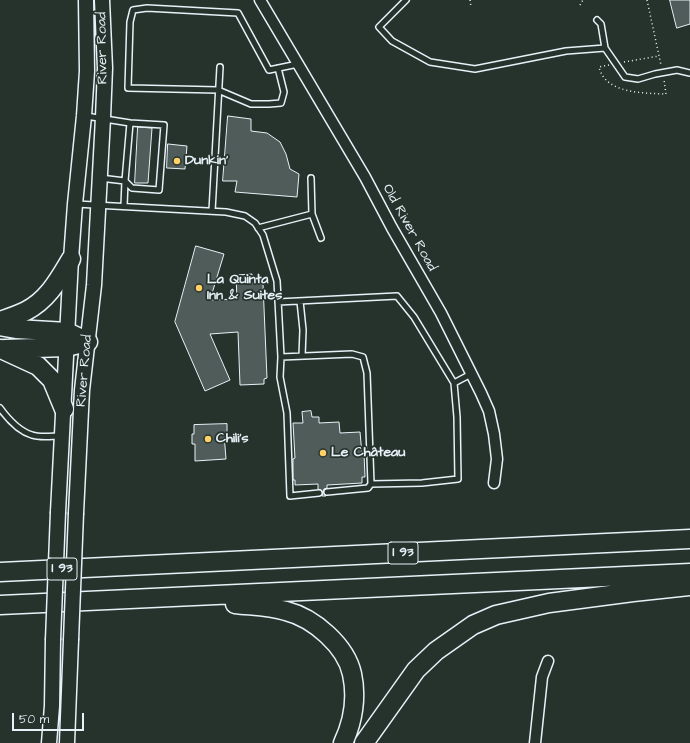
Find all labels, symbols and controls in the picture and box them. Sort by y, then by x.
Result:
street label: River Road [94,12,112,84]
place label: Dunkin' [185,153,228,169]
marker: Dunkin' [172,156,182,166]
street label: Old River Road [378,182,440,274]
place label: La Quinta Inn & Suites [207,272,282,304]
marker: La Quinta Inn & Suites [194,283,204,293]
street label: River Road [73,334,97,408]
place label: Chili's [216,431,249,447]
marker: Chili's [203,434,213,444]
place label: Le Château [331,445,405,461]
marker: Le Château [318,448,328,458]
road number: I 93 [388,542,418,564]
road number: I 93 [47,558,77,580]
scale bar [14,705,86,731]
text: 50 m [19,711,49,728]

